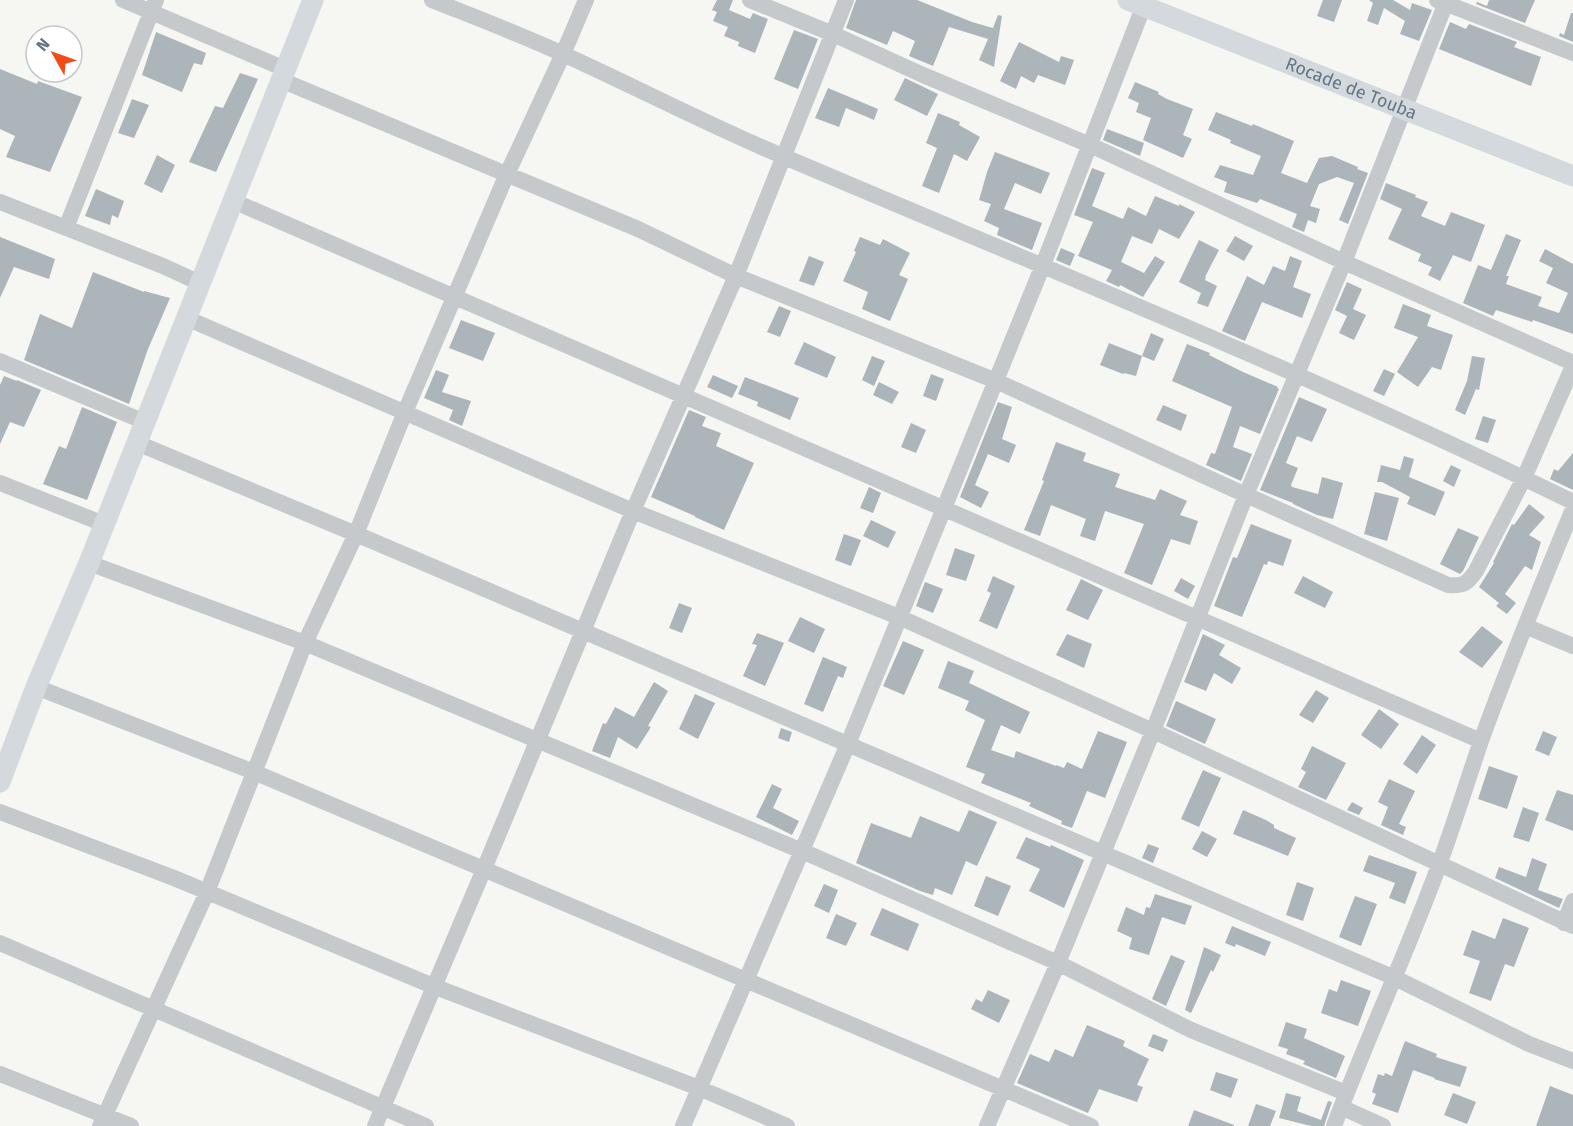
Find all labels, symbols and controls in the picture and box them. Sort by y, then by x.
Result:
north arrow [24,24,84,84]
text: N [32,35,54,55]
street label: Rocade de Touba [1282,52,1420,124]

